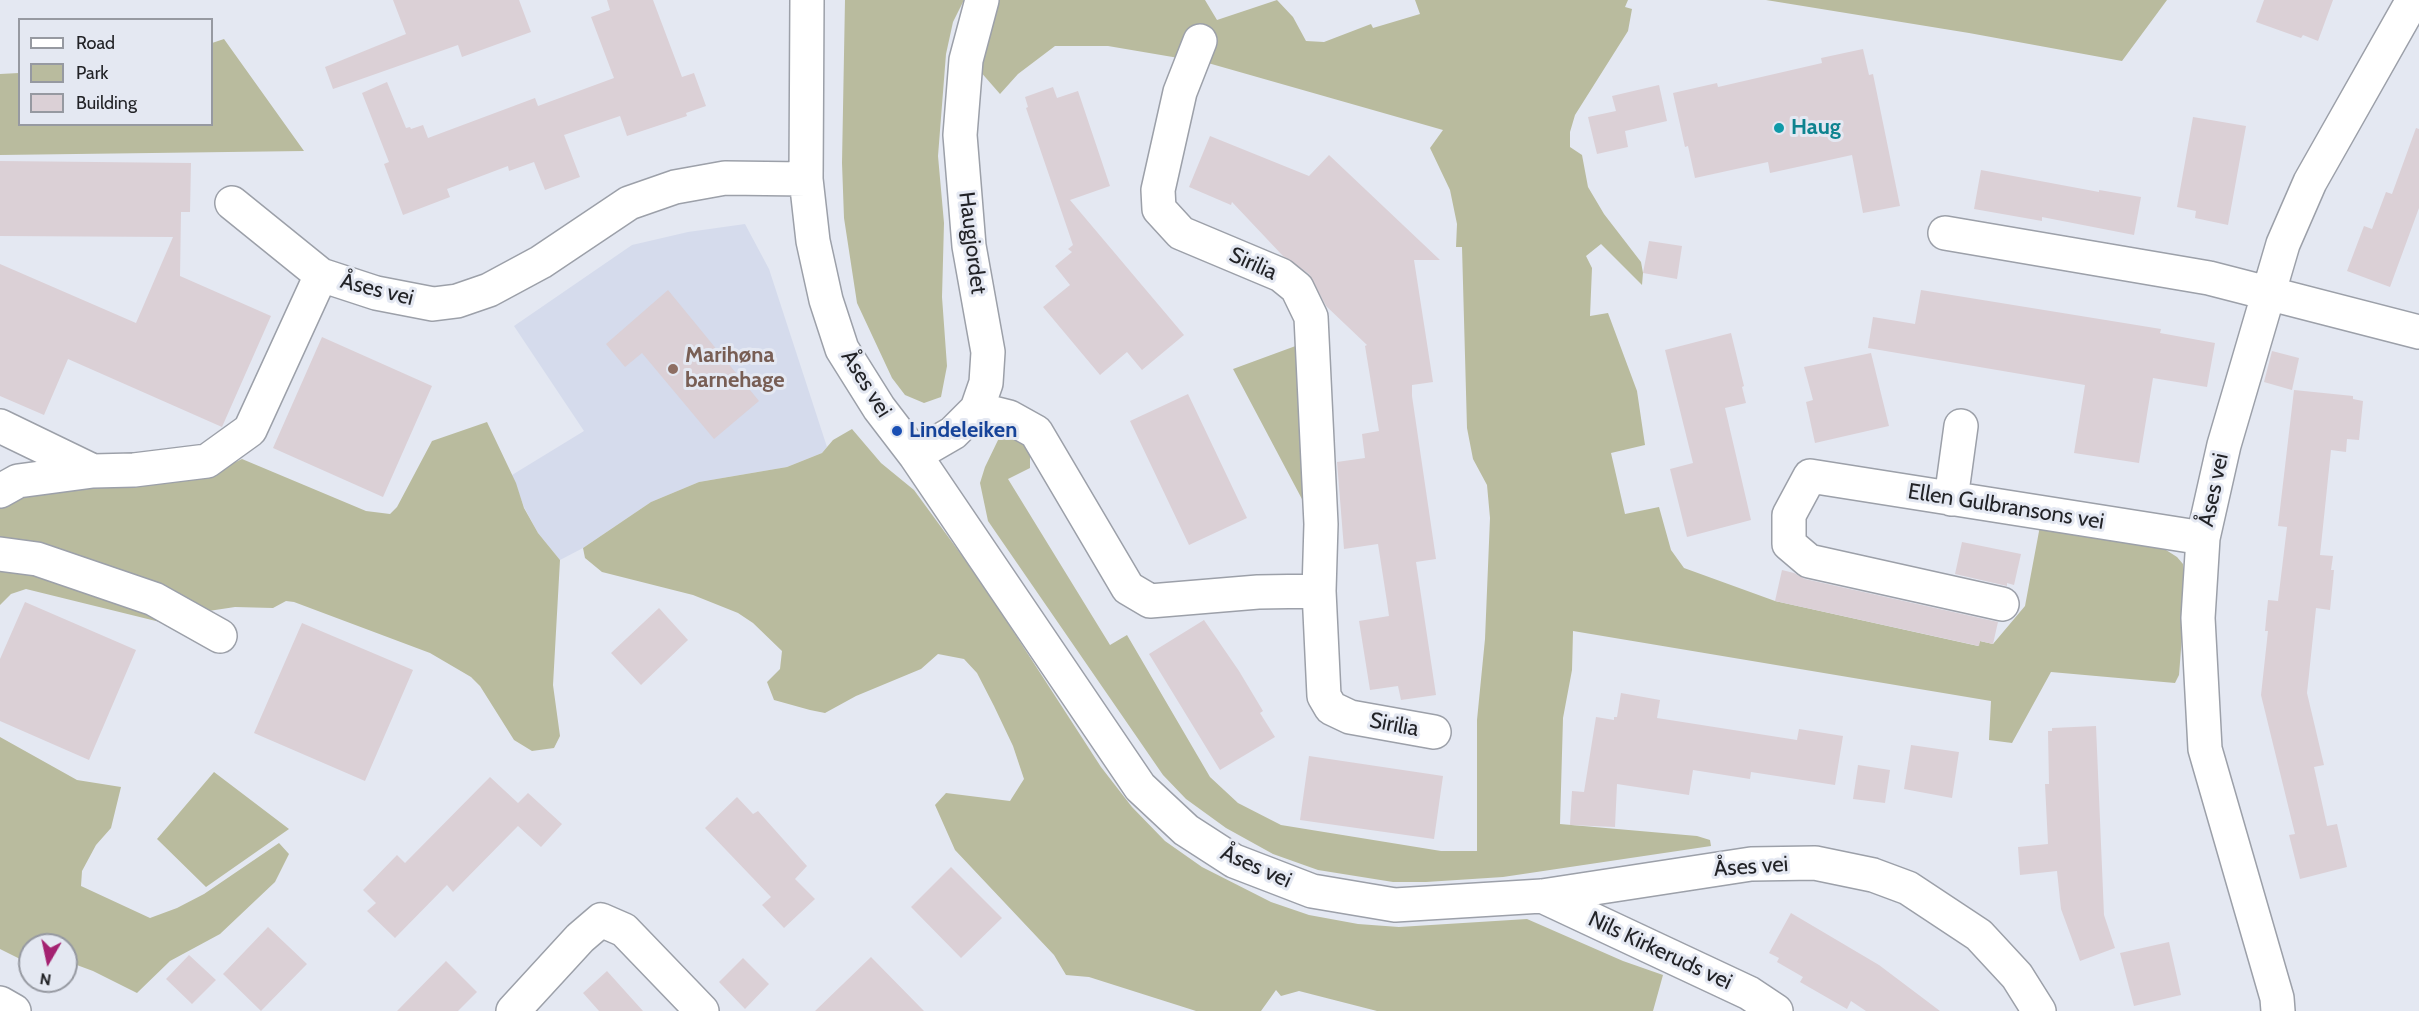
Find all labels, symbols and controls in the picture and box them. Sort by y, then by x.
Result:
legend [18,18,213,126]
text: Road [76,32,115,54]
text: Park [76,62,108,84]
text: Building [76,92,137,114]
place label: Haug [1791,115,1841,141]
marker: Haug [1772,121,1786,135]
street label: Haugjordet [953,190,991,296]
street label: Sirilia [1225,242,1281,286]
street label: Åses vei [338,268,416,312]
place label: Marihøna barnehage [685,343,785,394]
street label: Åses vei [835,345,897,423]
marker: Marihøna barnehage [666,362,680,376]
place label: Lindeleiken [909,418,1017,444]
marker: Lindeleiken [890,424,904,438]
street label: Åses vei [2193,451,2235,529]
street label: Ellen Gulbransons vei [1906,478,2106,536]
street label: Sirilia [1367,707,1421,743]
street label: Åses vei [1217,840,1295,894]
street label: Åses vei [1713,851,1789,883]
street label: Nils Kirkeruds vei [1584,906,1736,996]
north arrow [18,933,78,993]
text: N [38,969,52,990]

